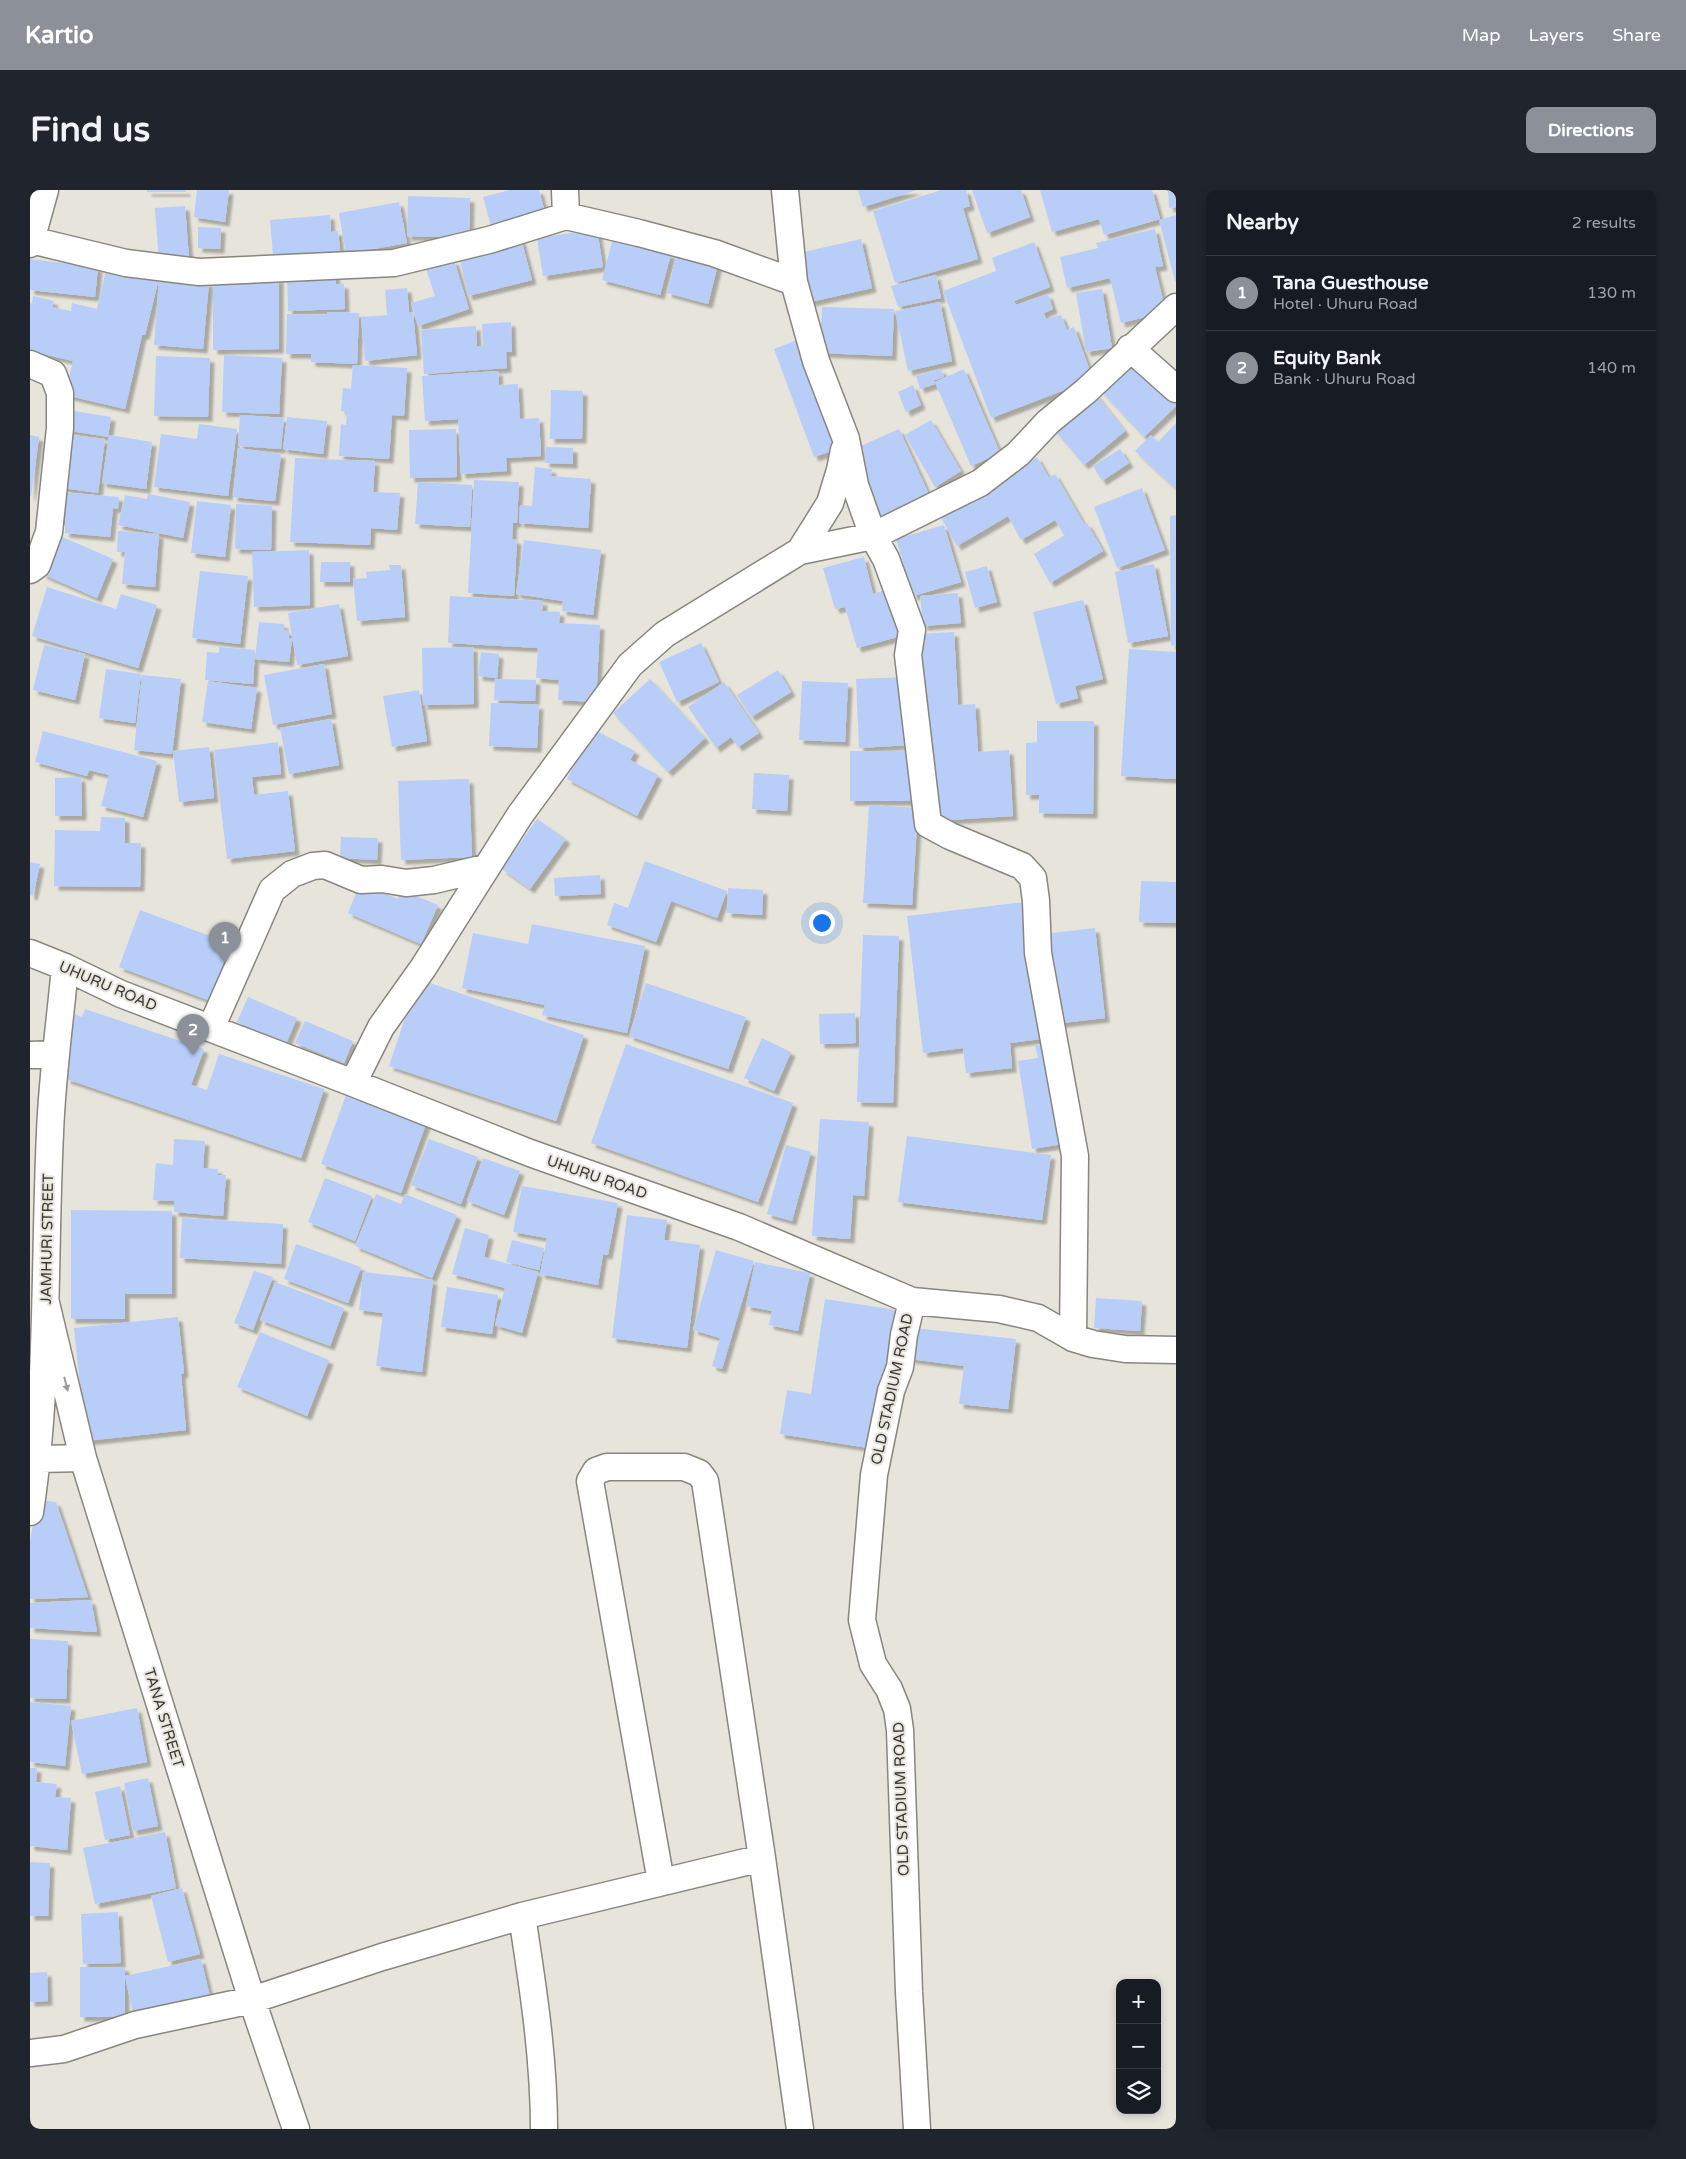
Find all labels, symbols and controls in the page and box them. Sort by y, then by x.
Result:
text: Kartio [25,21,94,50]
text: Map [1462,24,1501,46]
text: Layers [1529,24,1584,46]
text: Share [1612,24,1661,46]
button: Directions [1526,107,1656,153]
text: Find us [30,109,150,151]
text: Nearby [1226,210,1299,235]
text: 2 results [1572,213,1636,233]
text: Tana Guesthouse [1273,272,1429,294]
text: 1 [1237,283,1247,303]
text: 130 m [1587,283,1636,303]
text: Hotel · Uhuru Road [1273,294,1418,314]
text: Equity Bank [1273,347,1381,369]
text: 2 [1237,358,1247,378]
text: 140 m [1587,358,1636,378]
text: Bank · Uhuru Road [1273,369,1416,389]
your location [809,910,835,936]
pin: 1 [209,922,241,963]
street label: UHURU ROAD [56,957,160,1015]
pin: 2 [177,1014,209,1055]
street label: UHURU ROAD [544,1151,650,1203]
street label: JAMHURI STREET [37,1173,57,1305]
street label: OLD STADIUM ROAD [867,1312,917,1466]
one-way arrow [62,1377,70,1392]
street label: TANA STREET [140,1666,188,1770]
street label: OLD STADIUM ROAD [889,1721,913,1877]
map controls [1116,1979,1161,2114]
button: + [1116,1979,1161,2024]
button: − [1116,2024,1161,2069]
button: layers [1116,2069,1161,2114]

